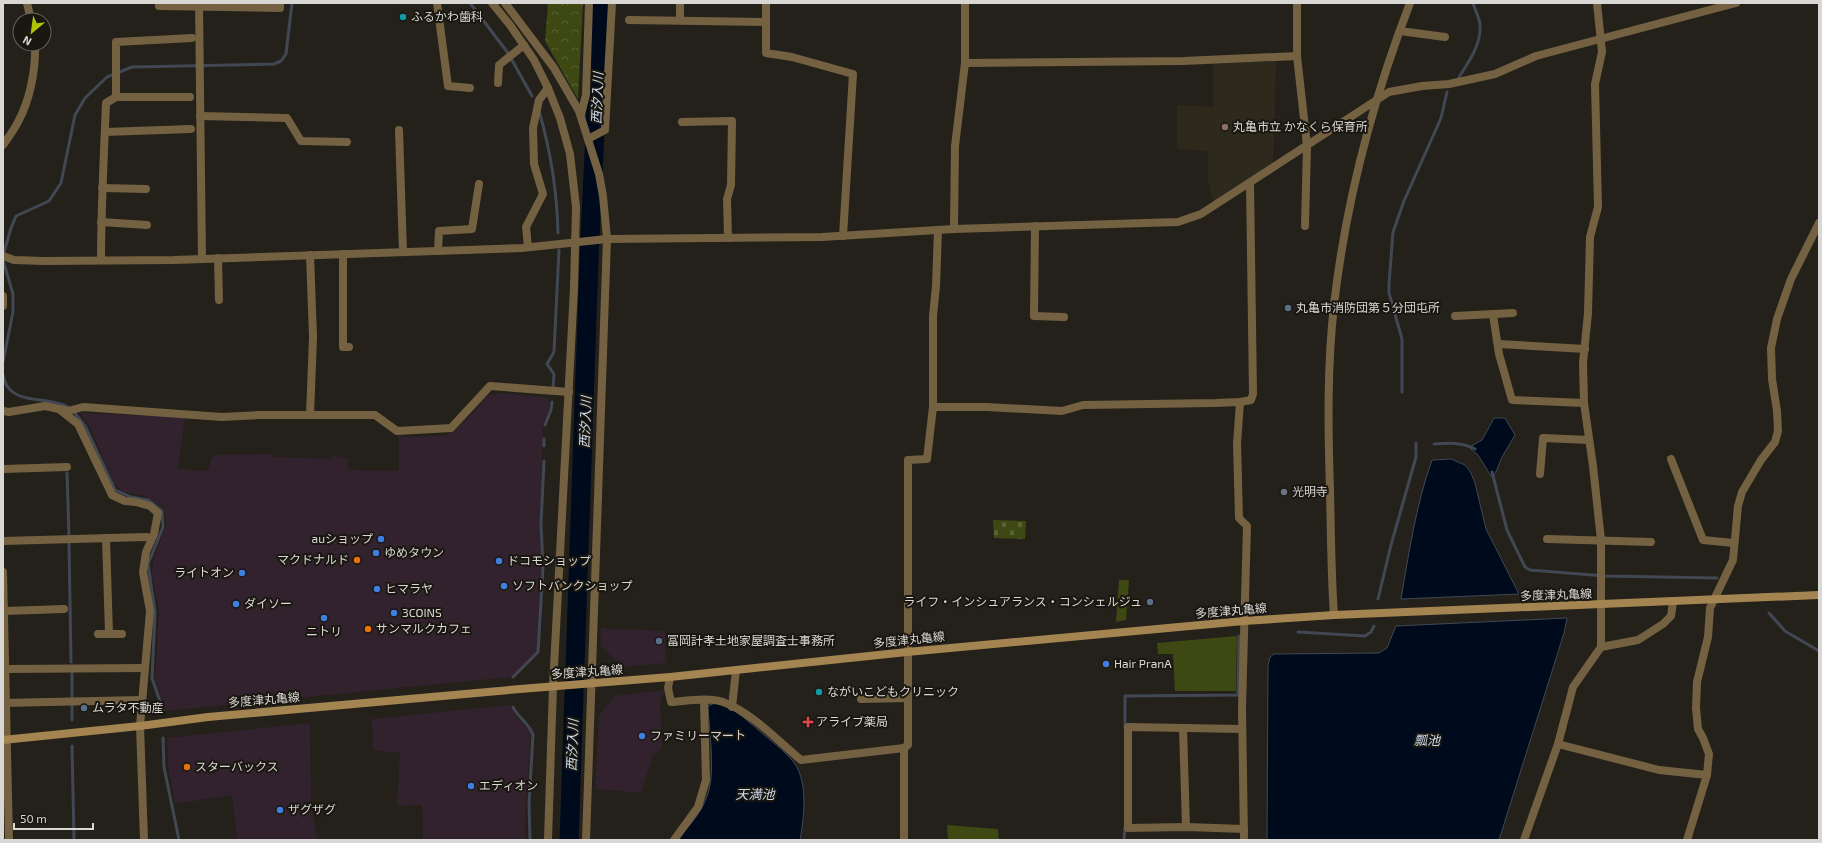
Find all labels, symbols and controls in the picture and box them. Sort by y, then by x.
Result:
place label: ふるかわ歯科 [411,9,483,23]
north arrow [12,12,52,52]
marker: ふるかわ歯科 [398,12,408,22]
text: N [20,34,34,49]
water label: 西汐入川 [588,70,606,124]
place label: 丸亀市立 かなくら保育所 [1233,119,1368,133]
marker: 丸亀市立 かなくら保育所 [1220,122,1230,132]
place label: 丸亀市消防団第５分団屯所 [1296,300,1440,314]
marker: 丸亀市消防団第５分団屯所 [1283,303,1293,313]
water label: 西汐入川 [576,394,594,448]
place label: 光明寺 [1292,484,1328,498]
marker: 光明寺 [1279,487,1289,497]
place label: auショップ [312,531,373,545]
marker: auショップ [376,534,386,544]
place label: ゆめタウン [384,545,444,559]
marker: ゆめタウン [371,548,381,558]
place label: マクドナルド [277,552,349,566]
place label: ドコモショップ [507,553,591,567]
marker: マクドナルド [352,555,362,565]
marker: ドコモショップ [494,556,504,566]
place label: ライトオン [174,565,234,579]
marker: ライトオン [237,568,247,578]
place label: ソフトバンクショップ [512,578,633,592]
place label: ヒマラヤ [385,581,433,595]
marker: ソフトバンクショップ [499,581,509,591]
marker: ヒマラヤ [372,584,382,594]
street label: 多度津丸亀線 [1520,586,1592,602]
place label: ライフ・インシュアランス・コンシェルジュ [903,594,1142,608]
place label: ダイソー [244,596,292,610]
marker: ライフ・インシュアランス・コンシェルジュ [1145,597,1155,607]
marker: ダイソー [231,599,241,609]
street label: 多度津丸亀線 [1194,600,1267,620]
place label: 3COINS [402,605,442,619]
marker: 3COINS [389,608,399,618]
marker: ニトリ [319,613,329,623]
place label: サンマルクカフェ [376,621,472,635]
place label: ニトリ [306,624,342,638]
marker: サンマルクカフェ [363,624,373,634]
street label: 多度津丸亀線 [872,628,945,650]
place label: 冨岡計孝土地家屋調査士事務所 [667,633,835,647]
marker: 冨岡計孝土地家屋調査士事務所 [654,636,664,646]
place label: Hair PranA [1114,656,1172,670]
marker: Hair PranA [1101,659,1111,669]
street label: 多度津丸亀線 [551,662,623,680]
place label: ながいこどもクリニック [827,684,959,698]
marker: ながいこどもクリニック [814,687,824,697]
street label: 多度津丸亀線 [227,689,300,709]
place label: ムラタ不動産 [92,700,163,714]
marker: ムラタ不動産 [79,703,89,713]
place label: アライブ薬局 [816,714,888,728]
water label: 西汐入川 [563,717,581,771]
marker: アライブ薬局 [803,717,813,727]
place label: ファミリーマート [650,728,746,742]
marker: ファミリーマート [637,731,647,741]
water label: 瓢池 [1414,732,1442,748]
place label: スターバックス [195,759,279,773]
marker: スターバックス [182,762,192,772]
place label: エディオン [479,778,538,792]
marker: エディオン [466,781,476,791]
water label: 天満池 [735,786,776,802]
place label: ザグザグ [288,802,336,816]
scale bar [14,805,93,831]
marker: ザグザグ [275,805,285,815]
text: 50 m [20,811,47,825]

